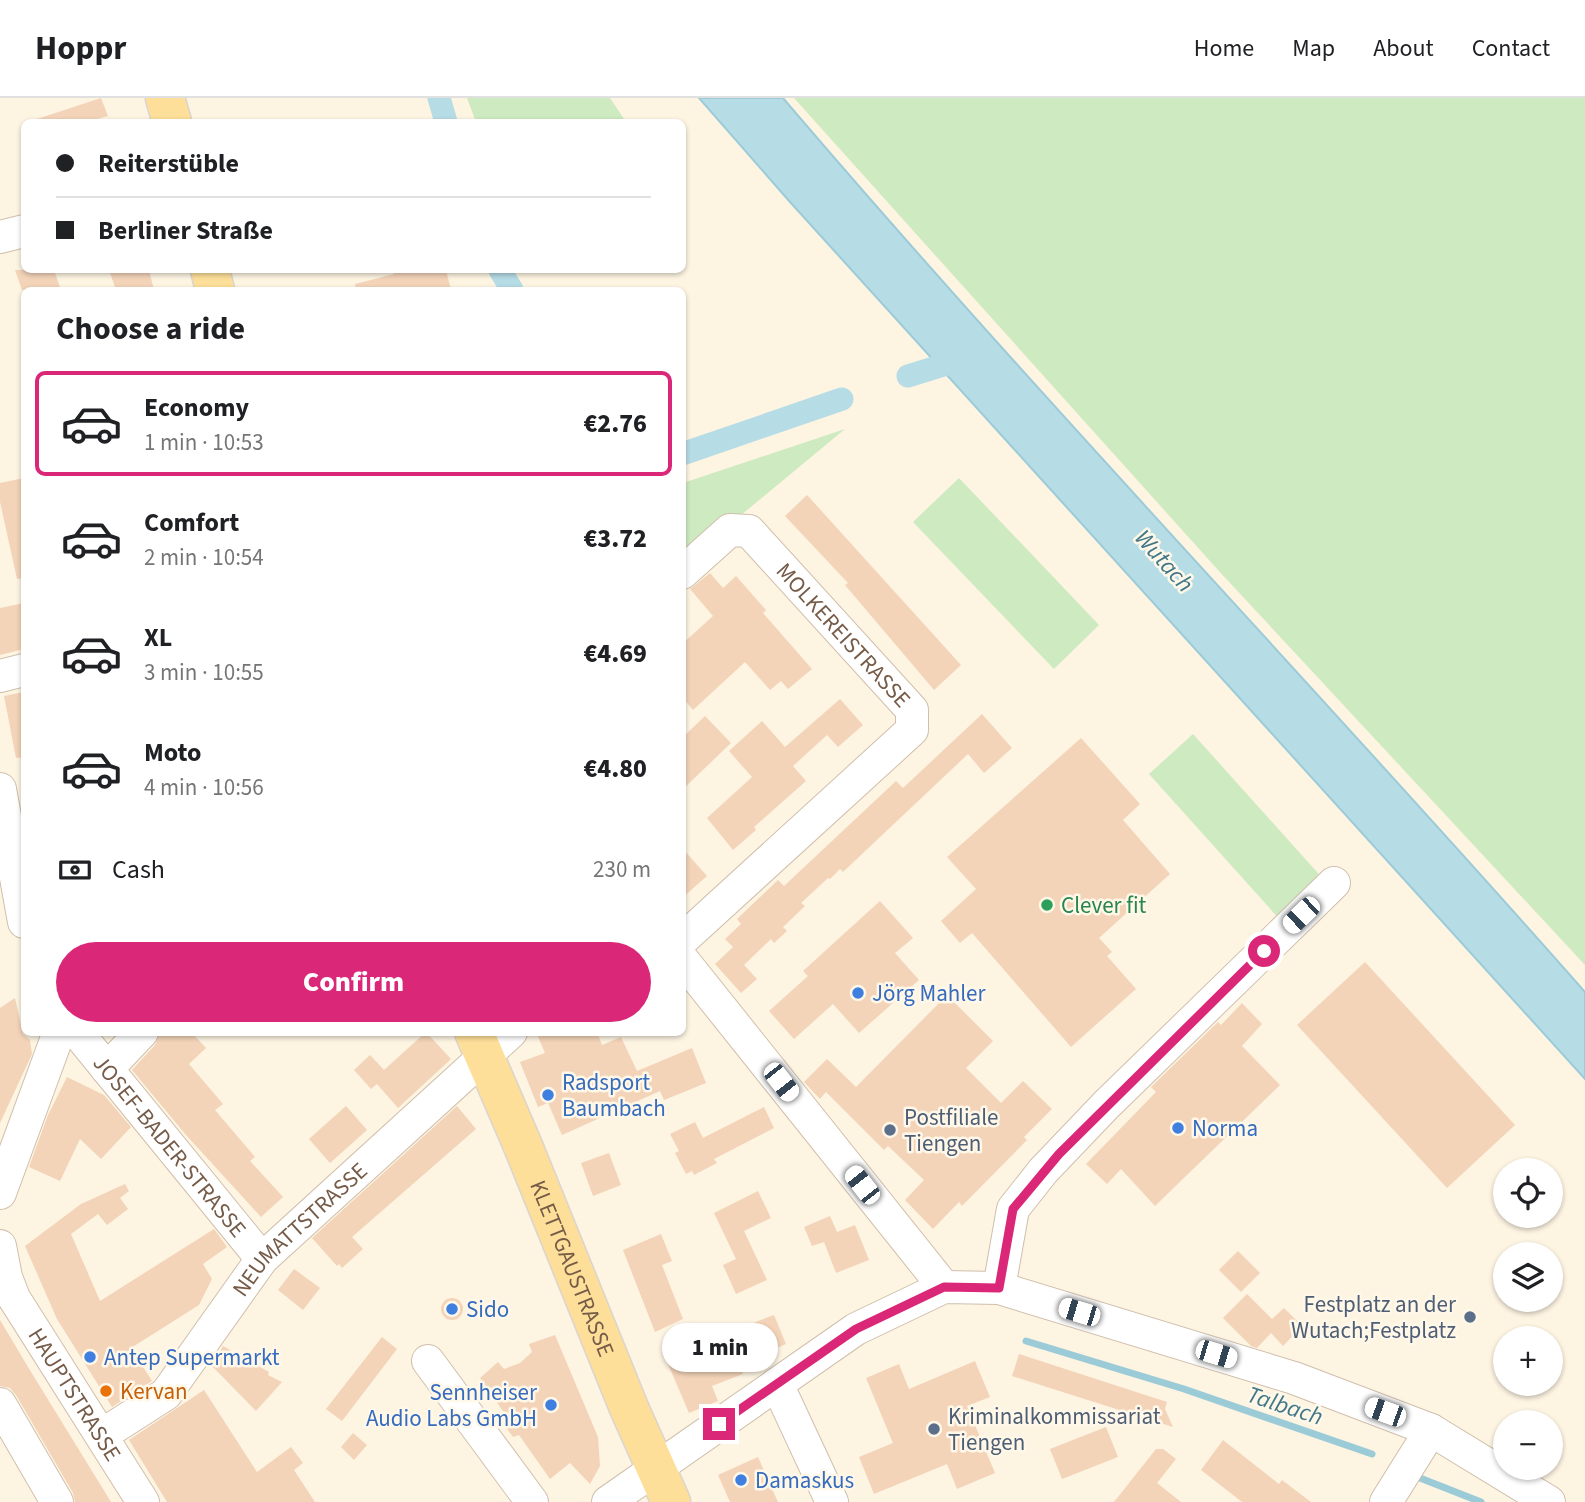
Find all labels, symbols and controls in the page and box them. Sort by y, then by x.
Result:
text: Hoppr [35,25,127,72]
text: Home [1194,31,1254,66]
text: Map [1292,31,1335,66]
text: About [1373,31,1434,66]
text: Contact [1472,31,1550,66]
text: Reiterstüble [98,145,239,182]
text: Berliner Straße [98,212,273,249]
text: Choose a ride [56,306,245,352]
text: Economy [144,389,249,426]
icon: car [60,392,123,455]
text: €2.76 [583,405,647,442]
text: 1 min · 10:53 [144,426,264,459]
text: Comfort [144,504,239,541]
icon: car [60,507,123,570]
text: €3.72 [583,520,647,557]
water label: Wutach [1126,522,1202,600]
text: 2 min · 10:54 [144,541,264,574]
street label: MOLKEREISTRASSE [769,555,918,715]
text: XL [144,619,172,656]
icon: car [60,622,123,685]
text: €4.69 [583,635,647,672]
text: 3 min · 10:55 [144,656,264,689]
text: Moto [144,734,201,771]
icon: car [60,737,123,800]
text: €4.80 [583,750,647,787]
text: 4 min · 10:56 [144,771,264,804]
icon: cash [56,851,94,889]
text: Cash [112,851,165,888]
text: 230 m [593,853,651,886]
place label: Clever fit [1061,889,1147,922]
car [1279,893,1324,937]
marker: Clever fit [1039,897,1055,913]
route start [1248,935,1280,967]
button: Confirm [56,942,651,1022]
place label: Jörg Mahler [872,977,987,1010]
marker: Jörg Mahler [850,985,866,1001]
street label: JOSEF-BADER-STRASSE [85,1048,254,1244]
car [760,1059,803,1105]
place label: Radsport Baumbach [562,1066,666,1125]
marker: Radsport Baumbach [540,1087,556,1103]
place label: Postfiliale Tiengen [904,1101,998,1160]
place label: Norma [1192,1112,1258,1145]
marker: Norma [1170,1120,1186,1136]
marker: Postfiliale Tiengen [882,1122,898,1138]
street label: NEUMATTSTRASSE [224,1154,374,1303]
map controls [1493,1158,1563,1480]
button: locate [1493,1158,1563,1228]
car [841,1162,884,1208]
street label: KLETTGAUSTRASSE [522,1175,623,1361]
button: layers [1493,1242,1563,1312]
place label: Festplatz an der Wutach;Festplatz [1291,1288,1457,1347]
place label: Sido [466,1293,509,1326]
car [1056,1296,1103,1328]
marker: Sido [444,1301,460,1317]
marker: Festplatz an der Wutach;Festplatz [1462,1309,1478,1325]
street label: HAUPTSTRASSE [20,1321,129,1467]
callout: 1 min [661,1322,777,1372]
button: + [1493,1326,1563,1396]
text: 1 min [692,1331,748,1364]
car [1193,1338,1240,1370]
place label: Antep Supermarkt [104,1341,280,1374]
marker: Antep Supermarkt [82,1349,98,1365]
place label: Kervan [120,1375,188,1408]
place label: Sennheiser Audio Labs GmbH [366,1376,538,1435]
water label: Talbach [1242,1377,1328,1435]
marker: Kervan [98,1383,114,1399]
car [1362,1395,1409,1429]
marker: Sennheiser Audio Labs GmbH [543,1397,559,1413]
place label: Kriminalkommissariat Tiengen [948,1400,1161,1459]
route end [703,1408,735,1440]
button: − [1493,1410,1563,1480]
marker: Kriminalkommissariat Tiengen [926,1421,942,1437]
place label: Damaskus [755,1464,854,1497]
marker: Damaskus [733,1472,749,1488]

